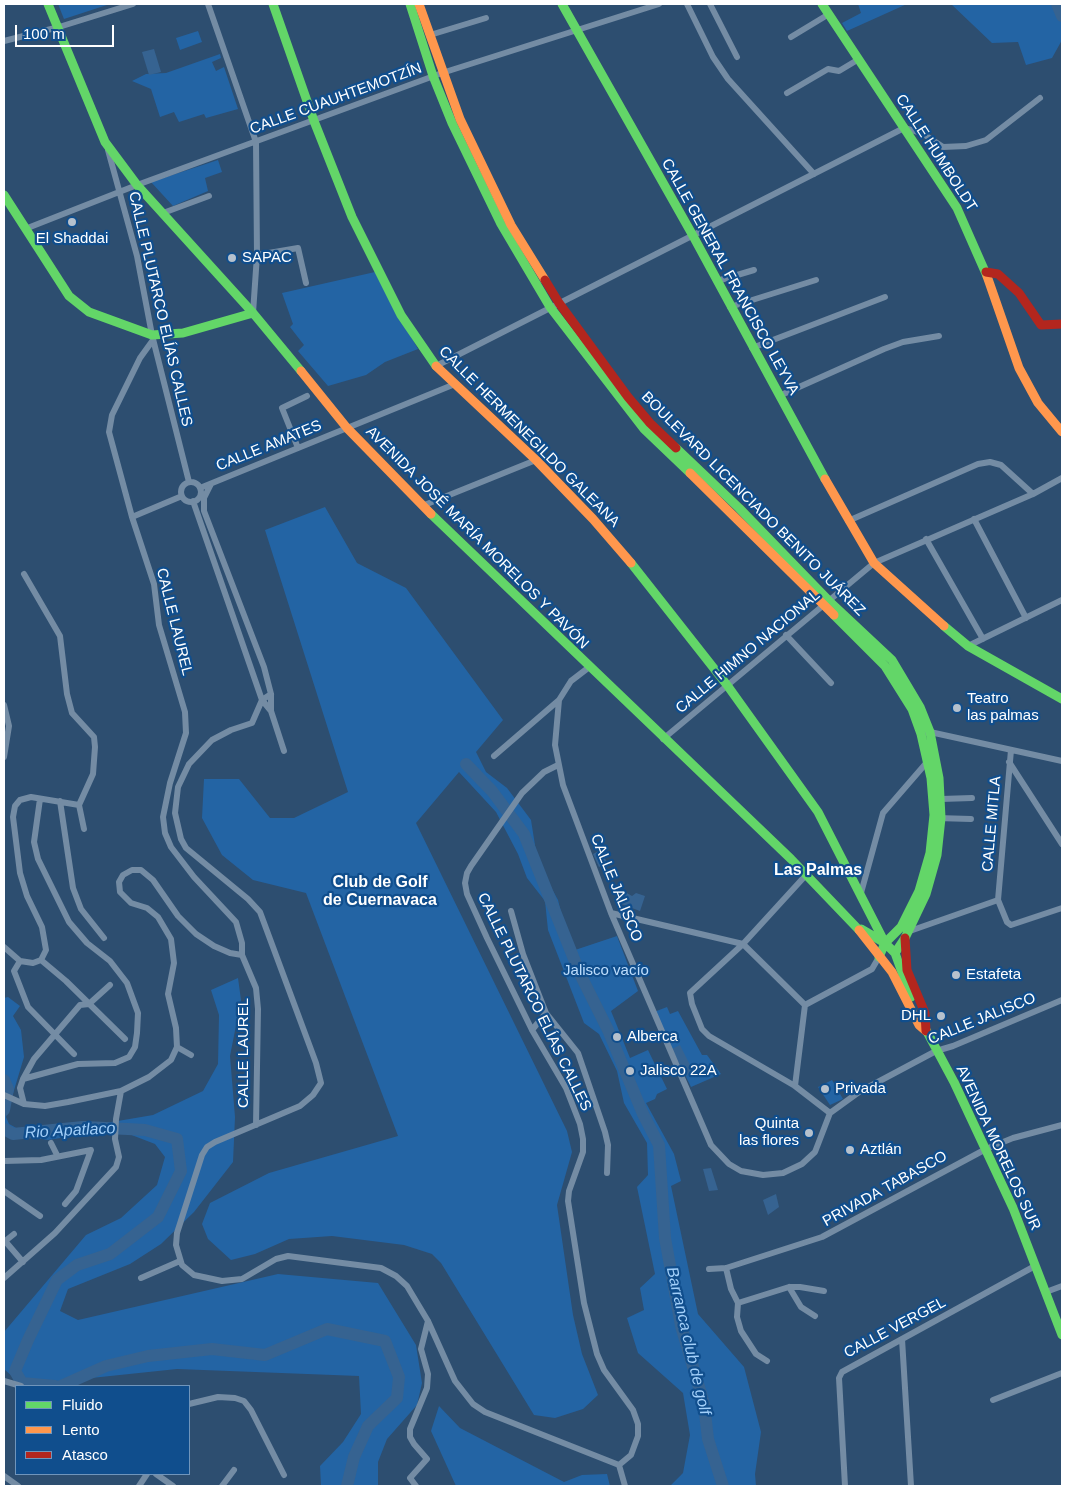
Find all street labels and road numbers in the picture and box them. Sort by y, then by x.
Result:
street label: CALLE CUAUHTEMOTZÍN [248,59,424,139]
street label: CALLE HUMBOLDT [891,91,981,215]
street label: CALLE GENERAL FRANCISCO LEYVA [657,156,803,398]
street label: CALLE PLUTARCO ELÍAS CALLES [124,190,196,428]
street label: CALLE HERMENEGILDO GALEANA [435,343,623,531]
street label: BOULEVARD LICENCIADO BENITO JUÁREZ [637,388,869,620]
street label: CALLE AMATES [214,417,324,475]
street label: AVENIDA JOSÉ MARÍA MORELOS Y PAVÓN [362,423,592,653]
street label: CALLE LAUREL [152,566,196,678]
street label: CALLE HIMNO NACIONAL [672,586,824,718]
street label: CALLE MITLA [979,775,1005,873]
street label: CALLE JALISCO [586,832,646,944]
street label: CALLE PLUTARCO ELÍAS CALLES [473,890,595,1114]
street label: CALLE JALISCO [926,989,1038,1049]
street label: CALLE LAUREL [235,998,253,1108]
street label: AVENIDA MORELOS SUR [952,1063,1044,1233]
street label: PRIVADA TABASCO [820,1147,950,1231]
street label: CALLE VERGEL [841,1294,949,1362]

